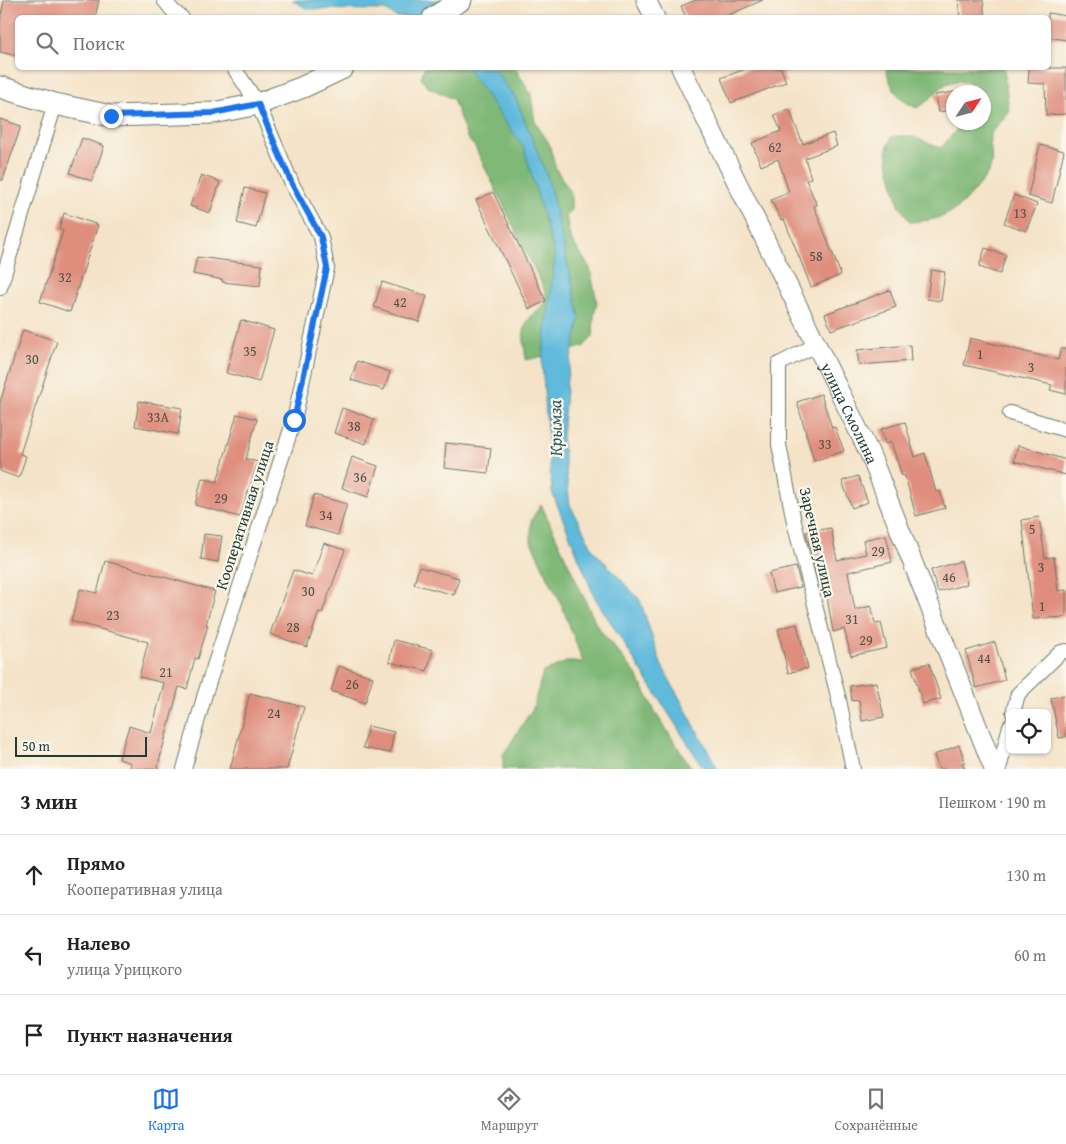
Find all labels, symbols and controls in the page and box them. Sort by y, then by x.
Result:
search box [15,15,1051,70]
icon: search [33,29,61,57]
text: Поиск [73,29,125,57]
north arrow [946,85,991,130]
route end [100,105,123,128]
house number: 62 [768,137,782,157]
house number: 13 [1013,203,1027,223]
house number: 58 [809,246,823,266]
house number: 32 [58,267,72,287]
house number: 42 [393,292,407,312]
house number: 35 [243,341,257,361]
house number: 1 [977,344,983,364]
house number: 30 [25,349,39,369]
street label: улица Смолина [814,357,885,467]
house number: 3 [1028,357,1034,377]
water label: Крымза [541,399,569,456]
house number: 33А [147,407,169,427]
route start [283,409,306,432]
house number: 38 [347,416,361,436]
house number: 33 [818,434,832,454]
street label: Кооперативная улица [209,437,280,593]
house number: 36 [353,467,367,487]
street label: Заречная улица [794,485,842,600]
house number: 29 [214,488,228,508]
house number: 34 [319,505,333,525]
house number: 5 [1029,519,1035,539]
house number: 29 [871,541,885,561]
house number: 3 [1038,557,1044,577]
house number: 46 [942,567,956,587]
house number: 30 [301,581,315,601]
house number: 1 [1039,596,1045,616]
house number: 23 [106,605,120,625]
house number: 31 [845,609,859,629]
house number: 28 [286,617,300,637]
house number: 29 [859,630,873,650]
house number: 44 [977,648,991,668]
house number: 21 [159,662,173,682]
house number: 26 [345,674,359,694]
house number: 24 [267,703,281,723]
map controls [1006,709,1051,754]
button: locate [1006,709,1051,754]
scale bar [15,734,148,757]
text: 50 m [22,736,50,756]
text: 3 мин [20,786,77,817]
text: Пешком · 190 m [939,790,1046,814]
text: Прямо [67,849,125,877]
icon: ahead [20,861,48,889]
text: 130 m [1006,863,1046,887]
text: Кооперативная улица [67,877,223,901]
text: Налево [67,929,130,957]
icon: left [20,941,48,969]
text: 60 m [1014,943,1046,967]
text: улица Урицкого [67,957,182,981]
icon: arrive [20,1021,48,1049]
text: Пункт назначения [67,1021,233,1049]
tab: Карта [148,1085,184,1135]
tab: Маршрут [481,1085,538,1135]
tab: Сохранённые [834,1085,918,1135]

